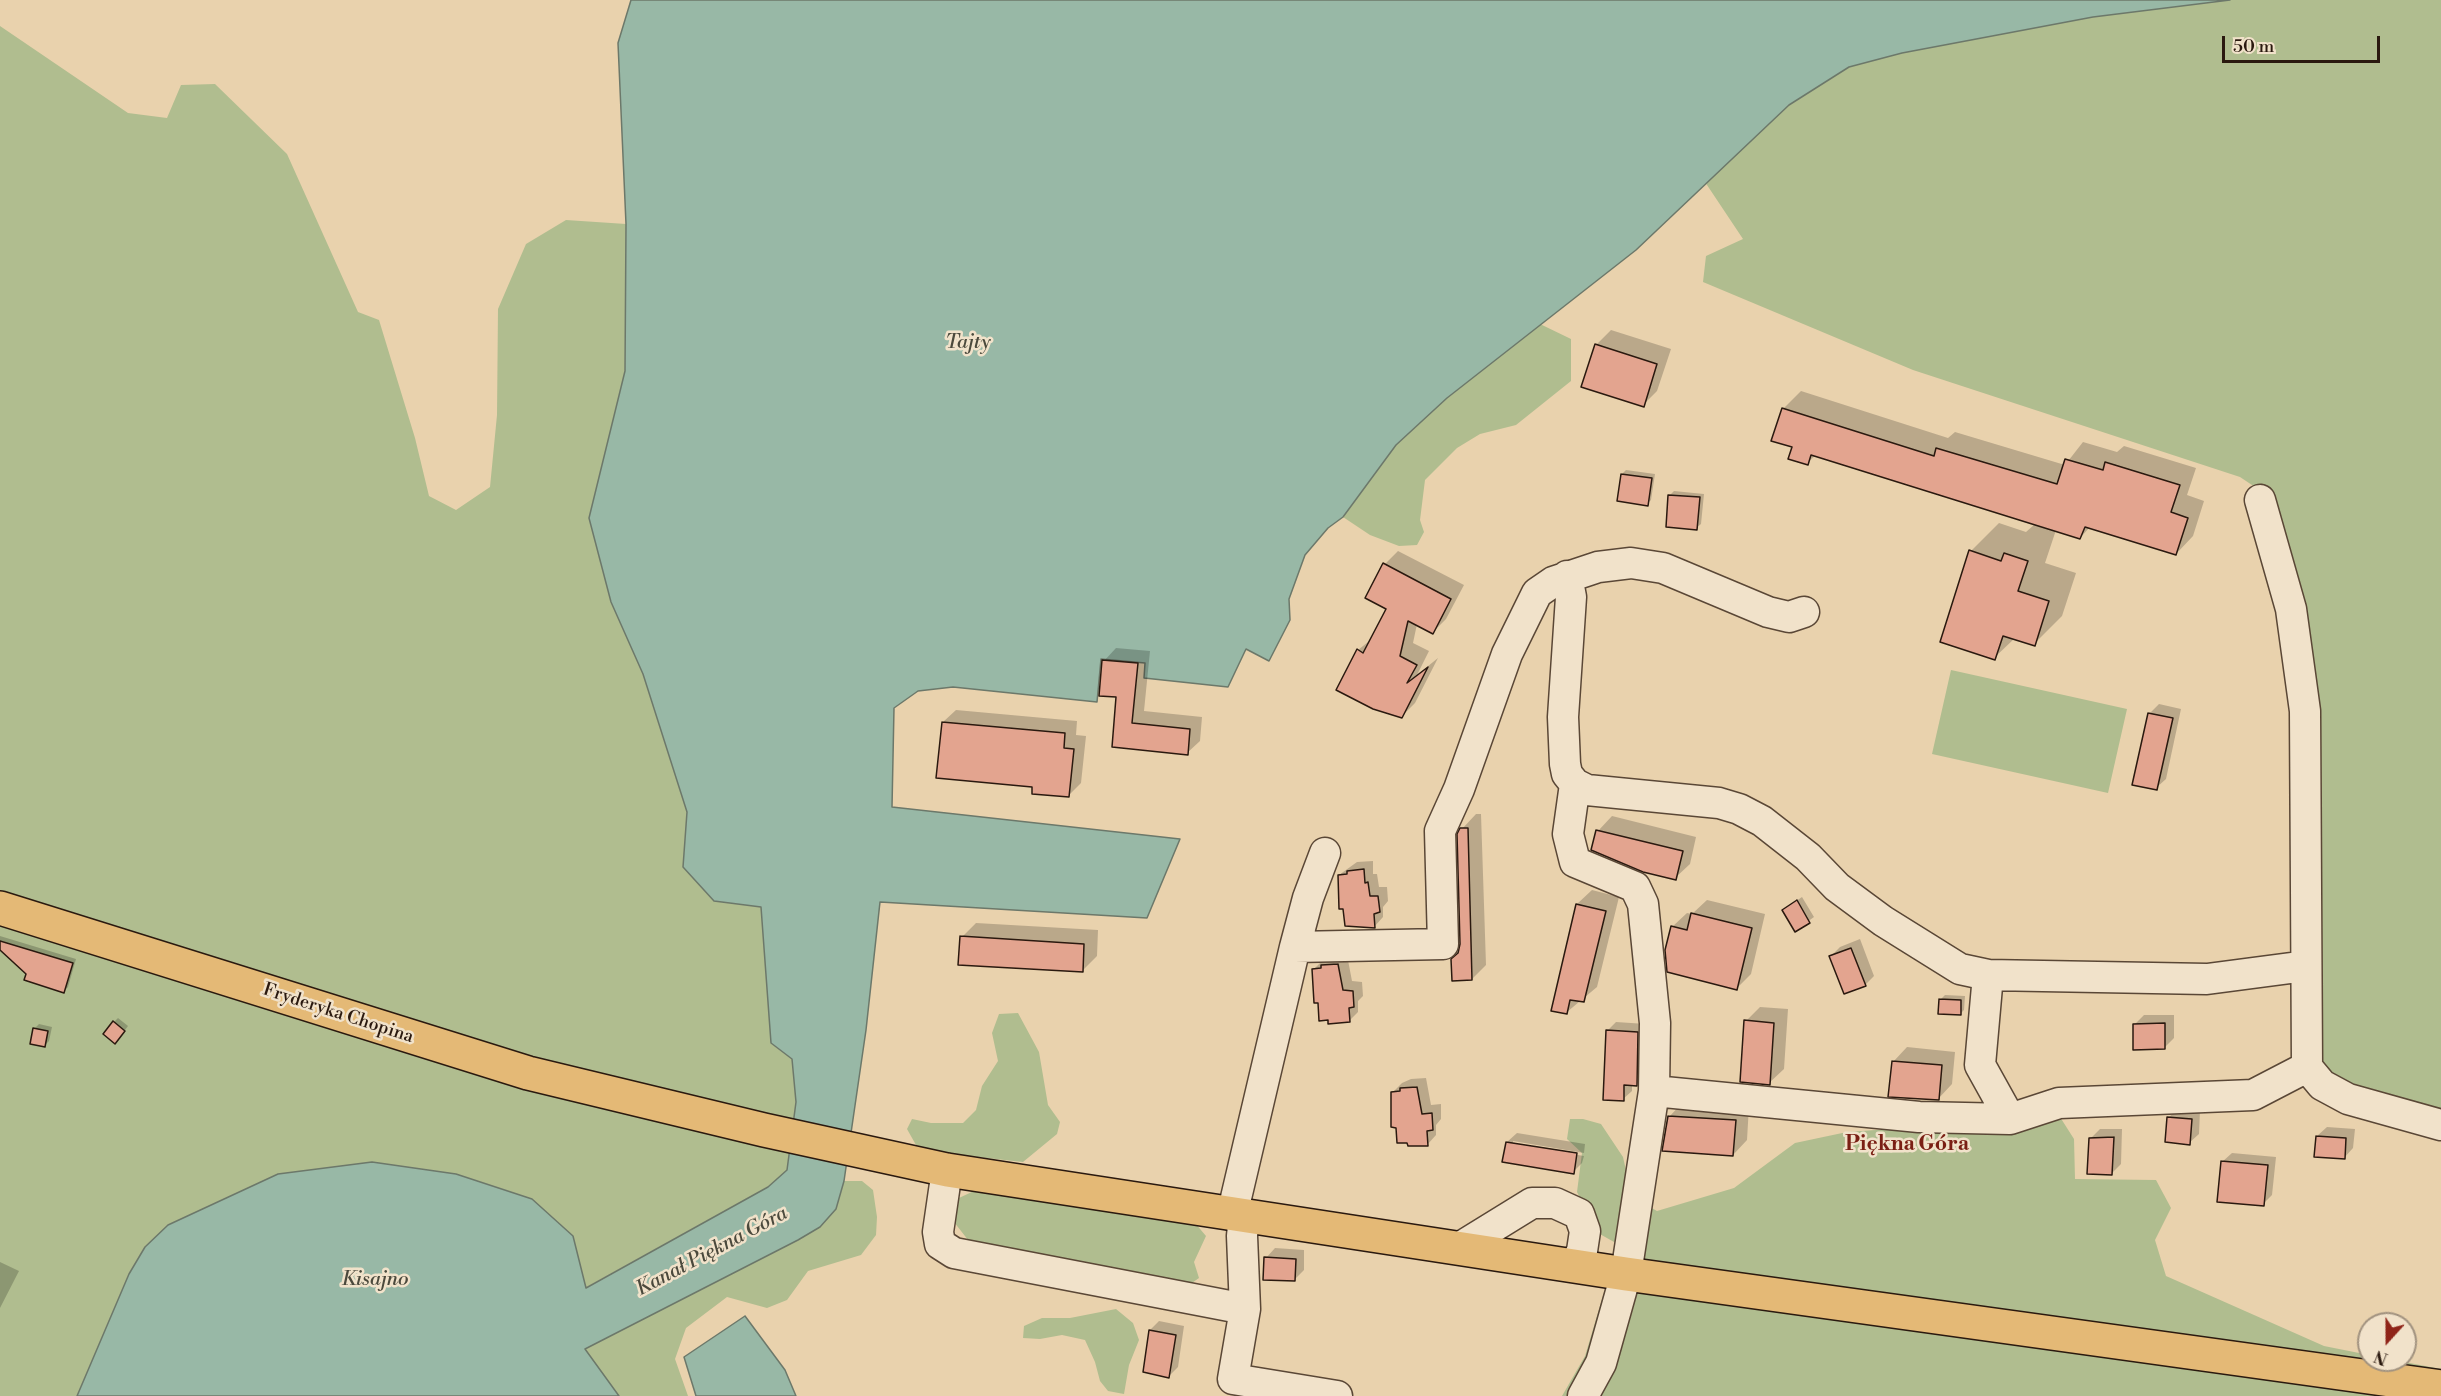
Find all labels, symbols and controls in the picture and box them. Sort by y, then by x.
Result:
scale bar [2225,24,2382,62]
text: 50 m [2233,35,2274,58]
water label: Tajty [945,331,991,355]
street label: Fryderyka Chopina [260,979,416,1049]
district label: Piękna Góra [1845,1132,1969,1158]
water label: Kanał Piękna Góra [632,1202,792,1302]
water label: Kisajno [342,1268,408,1292]
north arrow [2357,1312,2417,1372]
text: N [2372,1345,2391,1369]

